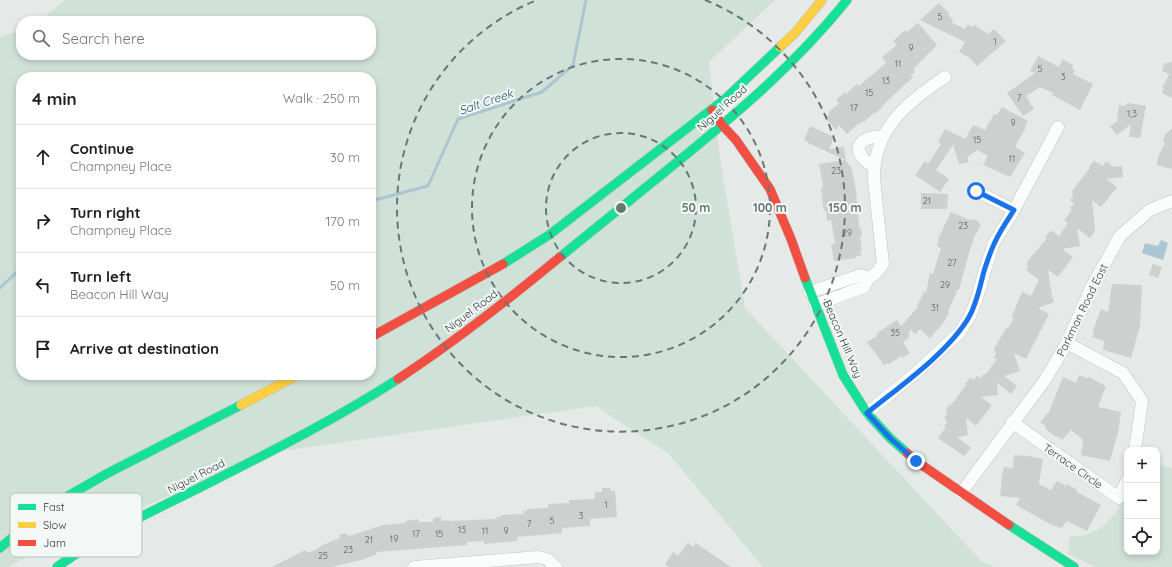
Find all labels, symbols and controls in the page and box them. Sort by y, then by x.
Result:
house number: 5 [938,11,943,22]
search box [16,16,376,60]
icon: search [30,27,52,49]
text: Search here [62,29,145,48]
house number: 1 [993,36,997,47]
house number: 9 [908,42,914,53]
house number: 11 [895,58,901,69]
house number: 5 [1038,63,1043,74]
house number: 3 [1061,71,1066,82]
house number: 13 [882,75,890,86]
street label: Niguel Road [694,82,750,134]
water label: Salt Creek [457,85,516,118]
house number: 15 [865,87,873,98]
text: 4 min [32,88,77,109]
text: Walk · 250 m [283,90,360,106]
house number: 7 [1017,92,1022,103]
house number: 17 [850,102,858,113]
house number: 1,3 [1127,108,1137,119]
house number: 9 [1010,117,1016,128]
house number: 15 [973,134,981,145]
text: Continue [70,139,134,158]
icon: ahead [32,146,54,168]
text: 30 m [330,149,360,165]
house number: 11 [1009,153,1015,164]
text: Champney Place [70,158,172,174]
house number: 23 [831,165,841,176]
route start [967,182,985,200]
house number: 21 [923,195,931,206]
text: 50 m [682,200,710,215]
text: 100 m [753,200,787,215]
text: 150 m [828,200,862,215]
centre of rings [614,201,628,215]
text: Turn right [70,203,141,222]
icon: right [32,210,54,232]
text: 170 m [325,213,360,229]
house number: 23 [958,220,968,231]
text: Champney Place [70,222,172,238]
house number: 29 [842,227,852,238]
house number: 27 [947,257,957,268]
street label: Parkman Road East [1053,261,1111,359]
text: Turn left [70,267,132,286]
icon: left [32,274,54,296]
text: 50 m [330,277,360,293]
house number: 29 [940,279,950,290]
text: Beacon Hill Way [70,286,169,302]
street label: Niguel Road [442,287,500,335]
street label: Beacon Hill Way [820,298,866,380]
house number: 31 [931,302,939,313]
house number: 35 [890,327,900,338]
icon: arrive [32,338,54,360]
text: Arrive at destination [70,339,219,358]
street label: Terrace Circle [1041,440,1105,492]
map controls [1124,447,1160,555]
button: + [1124,447,1160,483]
route end [907,452,925,470]
street label: Niguel Road [165,456,227,496]
button: − [1124,483,1160,519]
legend [10,493,142,557]
house number: 1 [604,499,608,510]
text: Fast [43,500,65,514]
house number: 3 [579,510,584,521]
house number: 5 [550,515,555,526]
text: Slow [43,518,67,532]
house number: 7 [527,518,532,529]
button: locate [1124,519,1160,555]
house number: 13 [458,524,466,535]
house number: 11 [482,525,488,536]
house number: 9 [503,525,509,536]
house number: 17 [412,528,420,539]
house number: 15 [435,528,443,539]
house number: 19 [390,533,398,544]
house number: 21 [365,534,373,545]
text: Jam [43,536,66,550]
house number: 23 [343,544,353,555]
house number: 25 [318,550,328,561]

